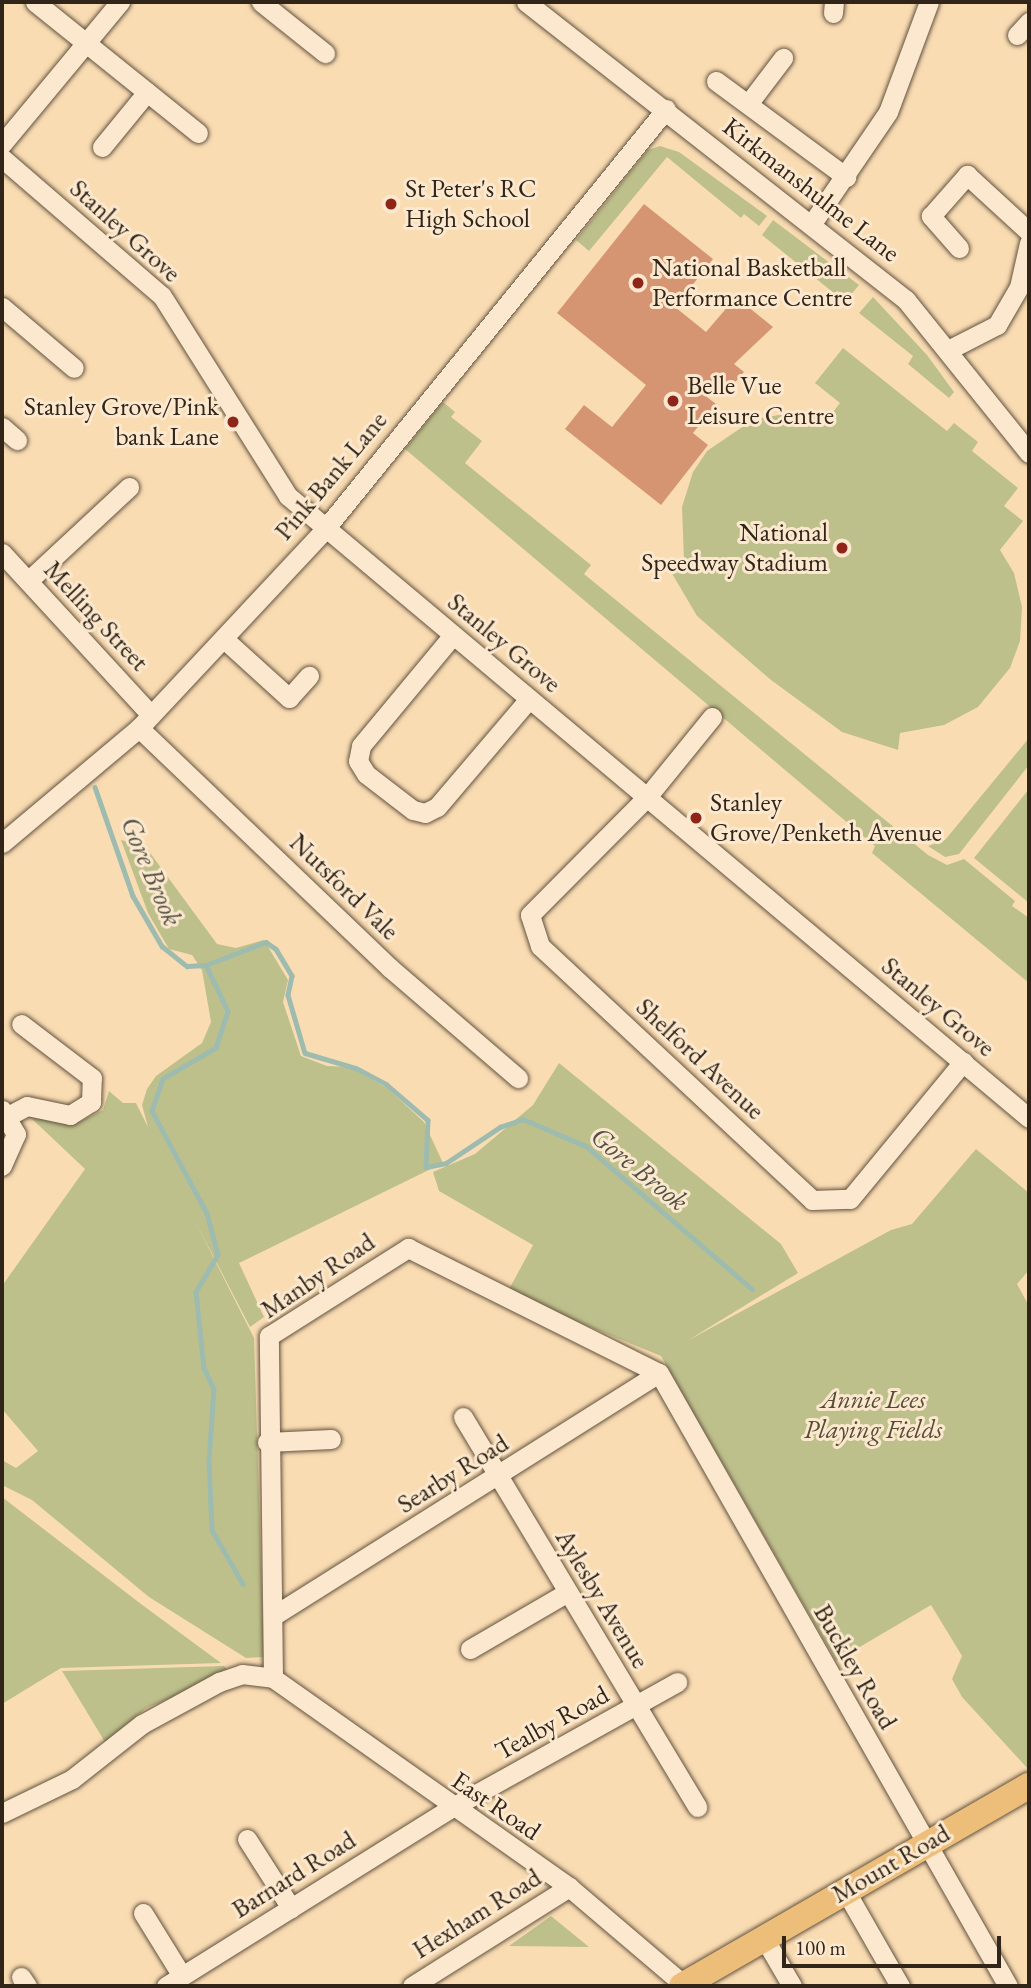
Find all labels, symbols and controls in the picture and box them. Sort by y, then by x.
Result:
street label: Kirkmanshulme Lane [716,111,906,269]
street label: Stanley Grove [63,173,187,289]
place label: St Peter's RC High School [405,173,536,234]
marker: St Peter's RC High School [383,196,399,212]
place label: National Basketball Performance Centre [652,252,852,314]
marker: National Basketball Performance Centre [630,275,646,291]
place label: Belle Vue Leisure Centre [687,370,834,432]
place label: Stanley Grove/Pink bank Lane [24,391,219,452]
marker: Belle Vue Leisure Centre [665,393,681,409]
street label: Pink Bank Lane [268,405,394,547]
marker: Stanley Grove/Pink bank Lane [225,414,241,430]
place label: National Speedway Stadium [641,517,828,578]
marker: National Speedway Stadium [834,540,850,556]
street label: Melling Street [37,554,155,678]
street label: Stanley Grove [441,587,567,699]
place label: Stanley Grove/Penketh Avenue [710,787,942,848]
marker: Stanley Grove/Penketh Avenue [688,810,704,826]
water label: Gore Brook [114,811,190,931]
street label: Nutsford Vale [283,827,405,947]
street label: Stanley Grove [875,951,1001,1063]
street label: Shelford Avenue [629,992,771,1126]
water label: Gore Brook [584,1119,696,1217]
street label: Manby Road [255,1227,381,1325]
park label: Annie Lees Playing Fields [804,1384,942,1446]
street label: Searby Road [392,1428,514,1520]
street label: Aylesby Avenue [548,1524,656,1674]
street label: Buckley Road [807,1599,903,1735]
street label: Tealby Road [490,1679,614,1767]
street label: East Road [446,1765,546,1847]
street label: Mount Road [826,1818,956,1910]
street label: Barnard Road [226,1825,362,1925]
street label: Hexham Road [407,1862,547,1966]
scale bar [786,1922,1005,1966]
text: 100 m [795,1934,846,1961]

